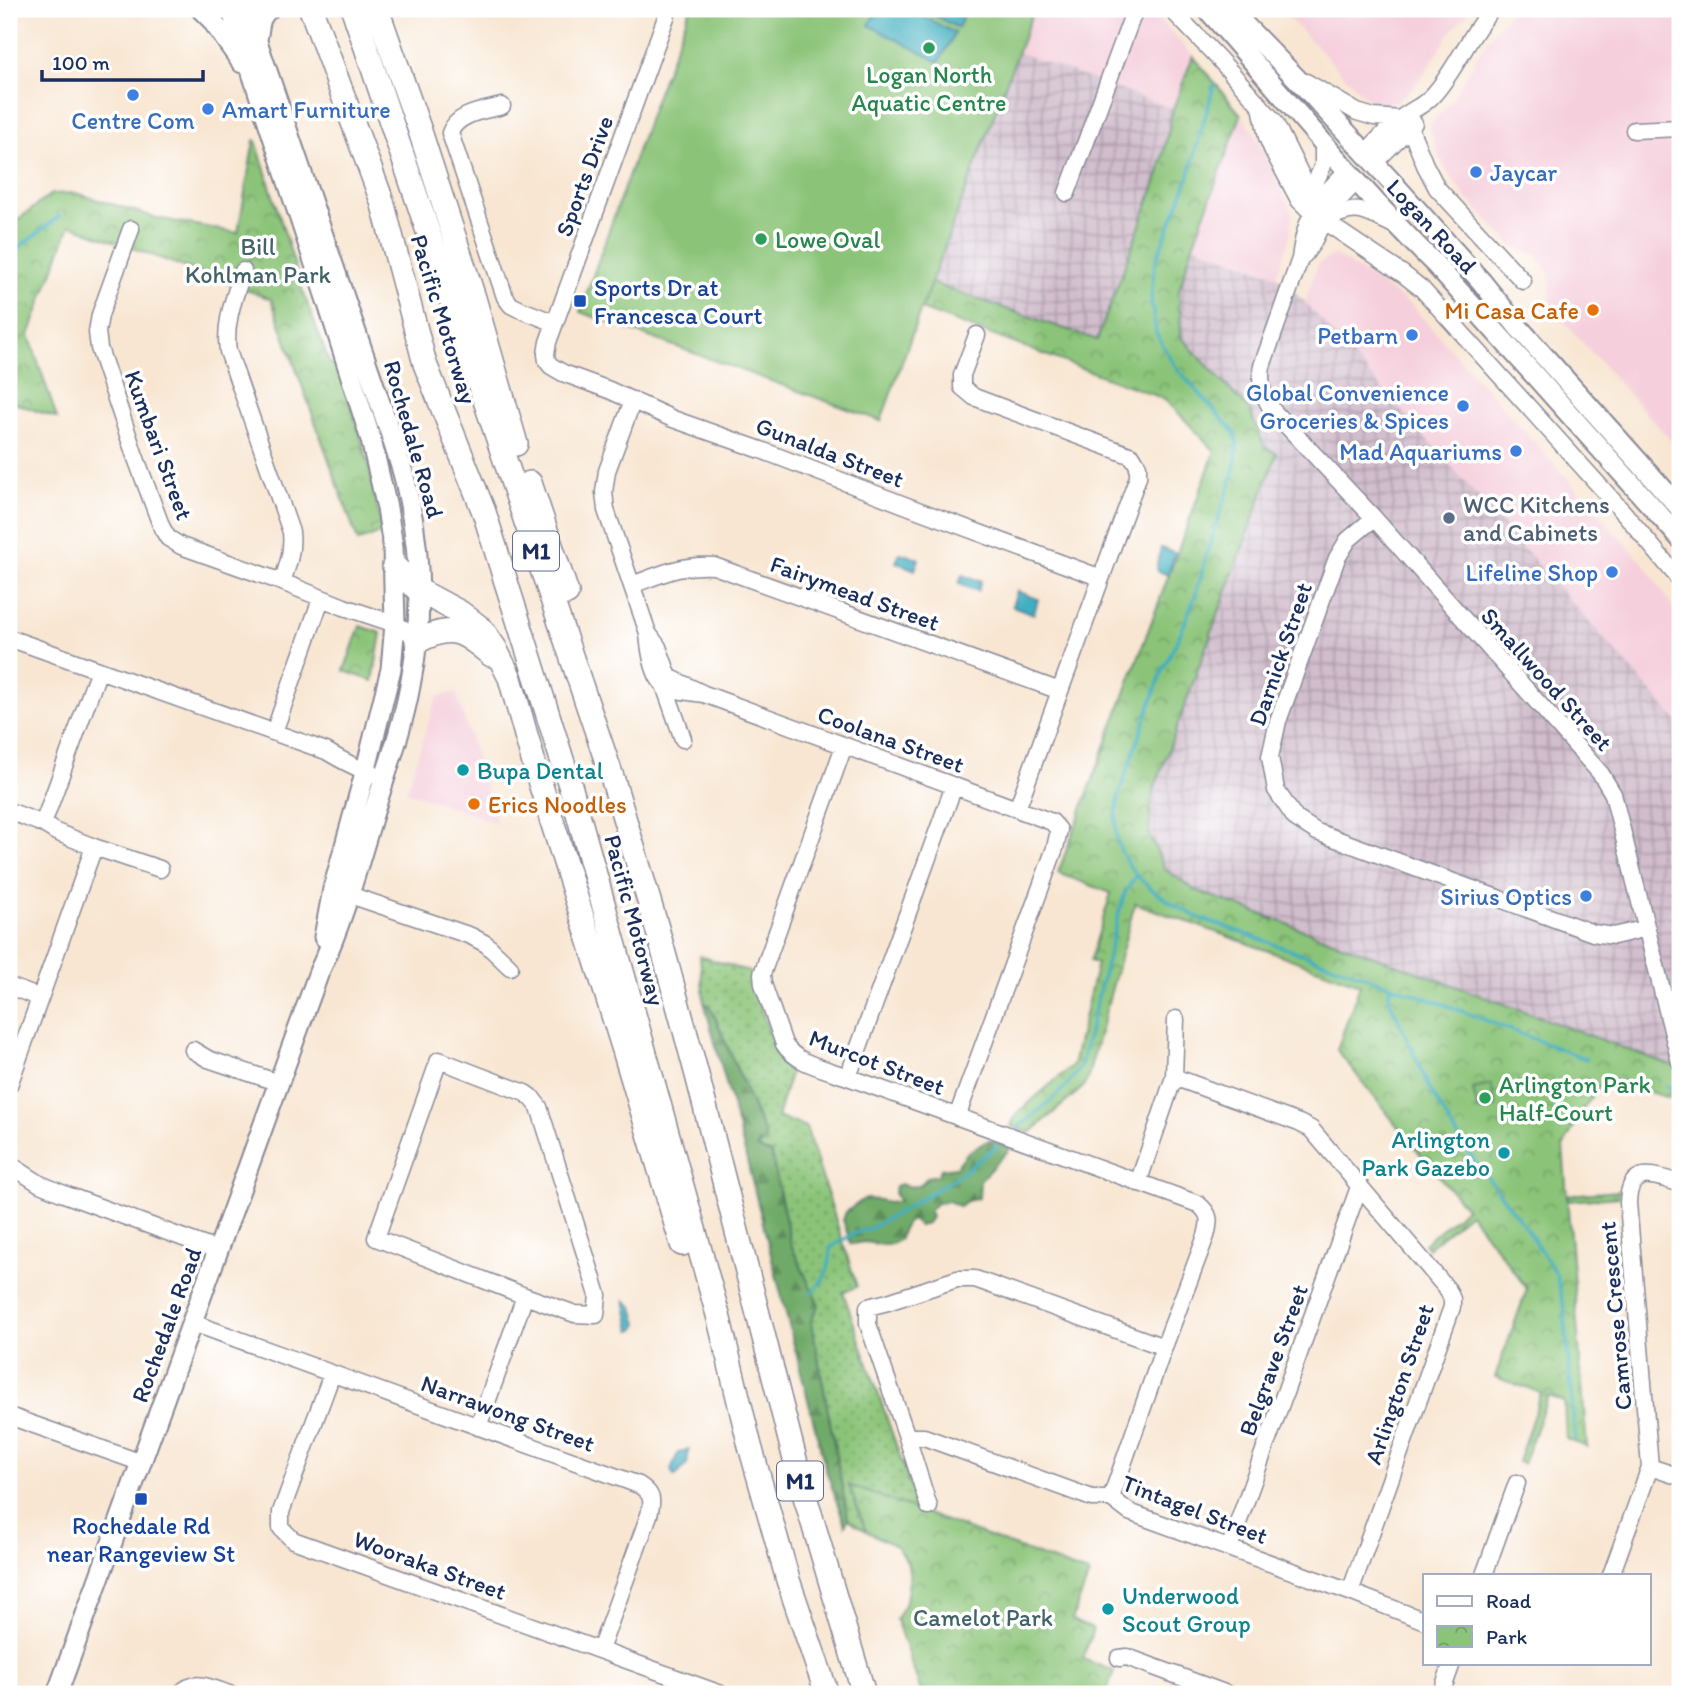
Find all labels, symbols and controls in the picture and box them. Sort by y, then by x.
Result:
scale bar [42,38,203,82]
marker: Logan North Aquatic Centre [921,40,937,56]
text: 100 m [52,50,110,75]
place label: Logan North Aquatic Centre [852,60,1006,117]
marker: Centre Com [125,87,141,103]
place label: Amart Furniture [222,95,391,124]
marker: Amart Furniture [200,101,216,117]
place label: Centre Com [71,106,195,135]
street label: Sports Drive [549,112,619,240]
place label: Jaycar [1490,158,1557,187]
marker: Jaycar [1468,164,1484,180]
street label: Logan Road [1381,172,1483,280]
place label: Lowe Oval [775,225,881,254]
street label: Pacific Motorway [404,231,484,408]
marker: Lowe Oval [753,231,769,247]
park label: Bill Kohlman Park [185,232,331,289]
place label: Sports Dr at Francesca Court [594,273,762,330]
marker: Sports Dr at Francesca Court [572,293,588,309]
place label: Mi Casa Cafe [1444,296,1579,325]
marker: Mi Casa Cafe [1585,302,1601,318]
place label: Petbarn [1317,321,1398,350]
marker: Petbarn [1404,327,1420,343]
street label: Rochedale Road [378,357,450,521]
street label: Kumbari Street [118,366,200,524]
place label: Global Convenience Groceries & Spices [1246,378,1449,435]
marker: Global Convenience Groceries & Spices [1455,398,1471,414]
street label: Gunalda Street [752,410,908,494]
place label: Mad Aquariums [1339,437,1502,466]
marker: Mad Aquariums [1508,443,1524,459]
place label: WCC Kitchens and Cabinets [1463,490,1610,547]
marker: WCC Kitchens and Cabinets [1441,510,1457,526]
road number: M1 [513,531,559,570]
street label: Fairymead Street [766,549,944,637]
place label: Lifeline Shop [1465,558,1598,587]
marker: Lifeline Shop [1604,564,1620,580]
street label: Darnick Street [1242,578,1318,730]
street label: Smallwood Street [1475,601,1619,757]
street label: Coolana Street [814,699,968,779]
place label: Bupa Dental [477,756,604,785]
marker: Bupa Dental [455,762,471,778]
place label: Erics Noodles [488,790,627,819]
marker: Erics Noodles [466,796,482,812]
street label: Pacific Motorway [598,831,672,1009]
place label: Sirius Optics [1440,882,1572,911]
marker: Sirius Optics [1578,888,1594,904]
street label: Murcot Street [805,1023,949,1101]
place label: Arlington Park Half-Court [1499,1070,1651,1127]
marker: Arlington Park Half-Court [1477,1090,1493,1106]
place label: Arlington Park Gazebo [1362,1125,1490,1182]
marker: Arlington Park Gazebo [1496,1145,1512,1161]
street label: Camrose Crescent [1592,1220,1638,1412]
street label: Rochedale Road [125,1243,208,1406]
street label: Belgrave Street [1232,1280,1314,1440]
street label: Arlington Street [1358,1300,1440,1468]
street label: Narrawong Street [417,1368,599,1458]
road number: M1 [777,1462,823,1500]
street label: Tintagel Street [1118,1468,1272,1550]
marker: Rochedale Rd near Rangeview St [133,1491,149,1507]
place label: Rochedale Rd near Rangeview St [47,1511,235,1568]
street label: Wooraka Street [350,1524,510,1606]
legend [1423,1574,1650,1664]
place label: Underwood Scout Group [1122,1581,1251,1638]
text: Road [1486,1588,1532,1613]
marker: Underwood Scout Group [1100,1601,1116,1617]
park label: Camelot Park [913,1603,1053,1632]
text: Park [1486,1624,1528,1649]

